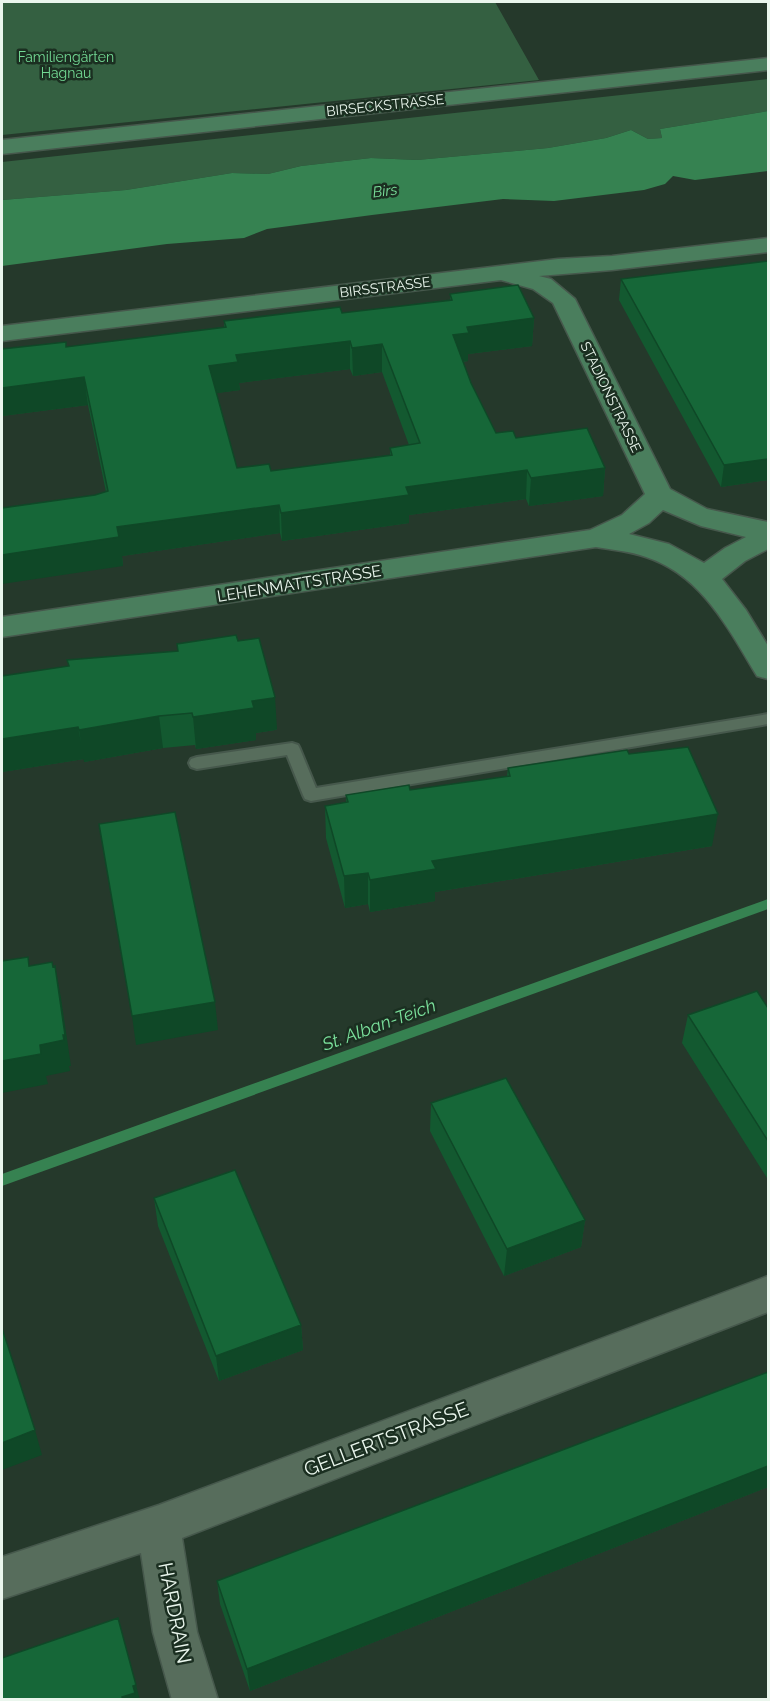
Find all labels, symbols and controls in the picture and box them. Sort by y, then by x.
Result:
park label: Familiengärten Hagnau [18,49,114,81]
street label: BIRSECKSTRASSE [325,91,445,119]
water label: Birs [372,181,398,201]
street label: BIRSSTRASSE [339,273,431,301]
street label: STADIONSTRASSE [577,339,645,455]
street label: LEHENMATTSTRASSE [216,561,383,606]
water label: St. Alban-Teich [318,994,438,1055]
street label: GELLERTSTRASSE [300,1397,472,1481]
street label: HARDRAIN [153,1560,197,1666]

